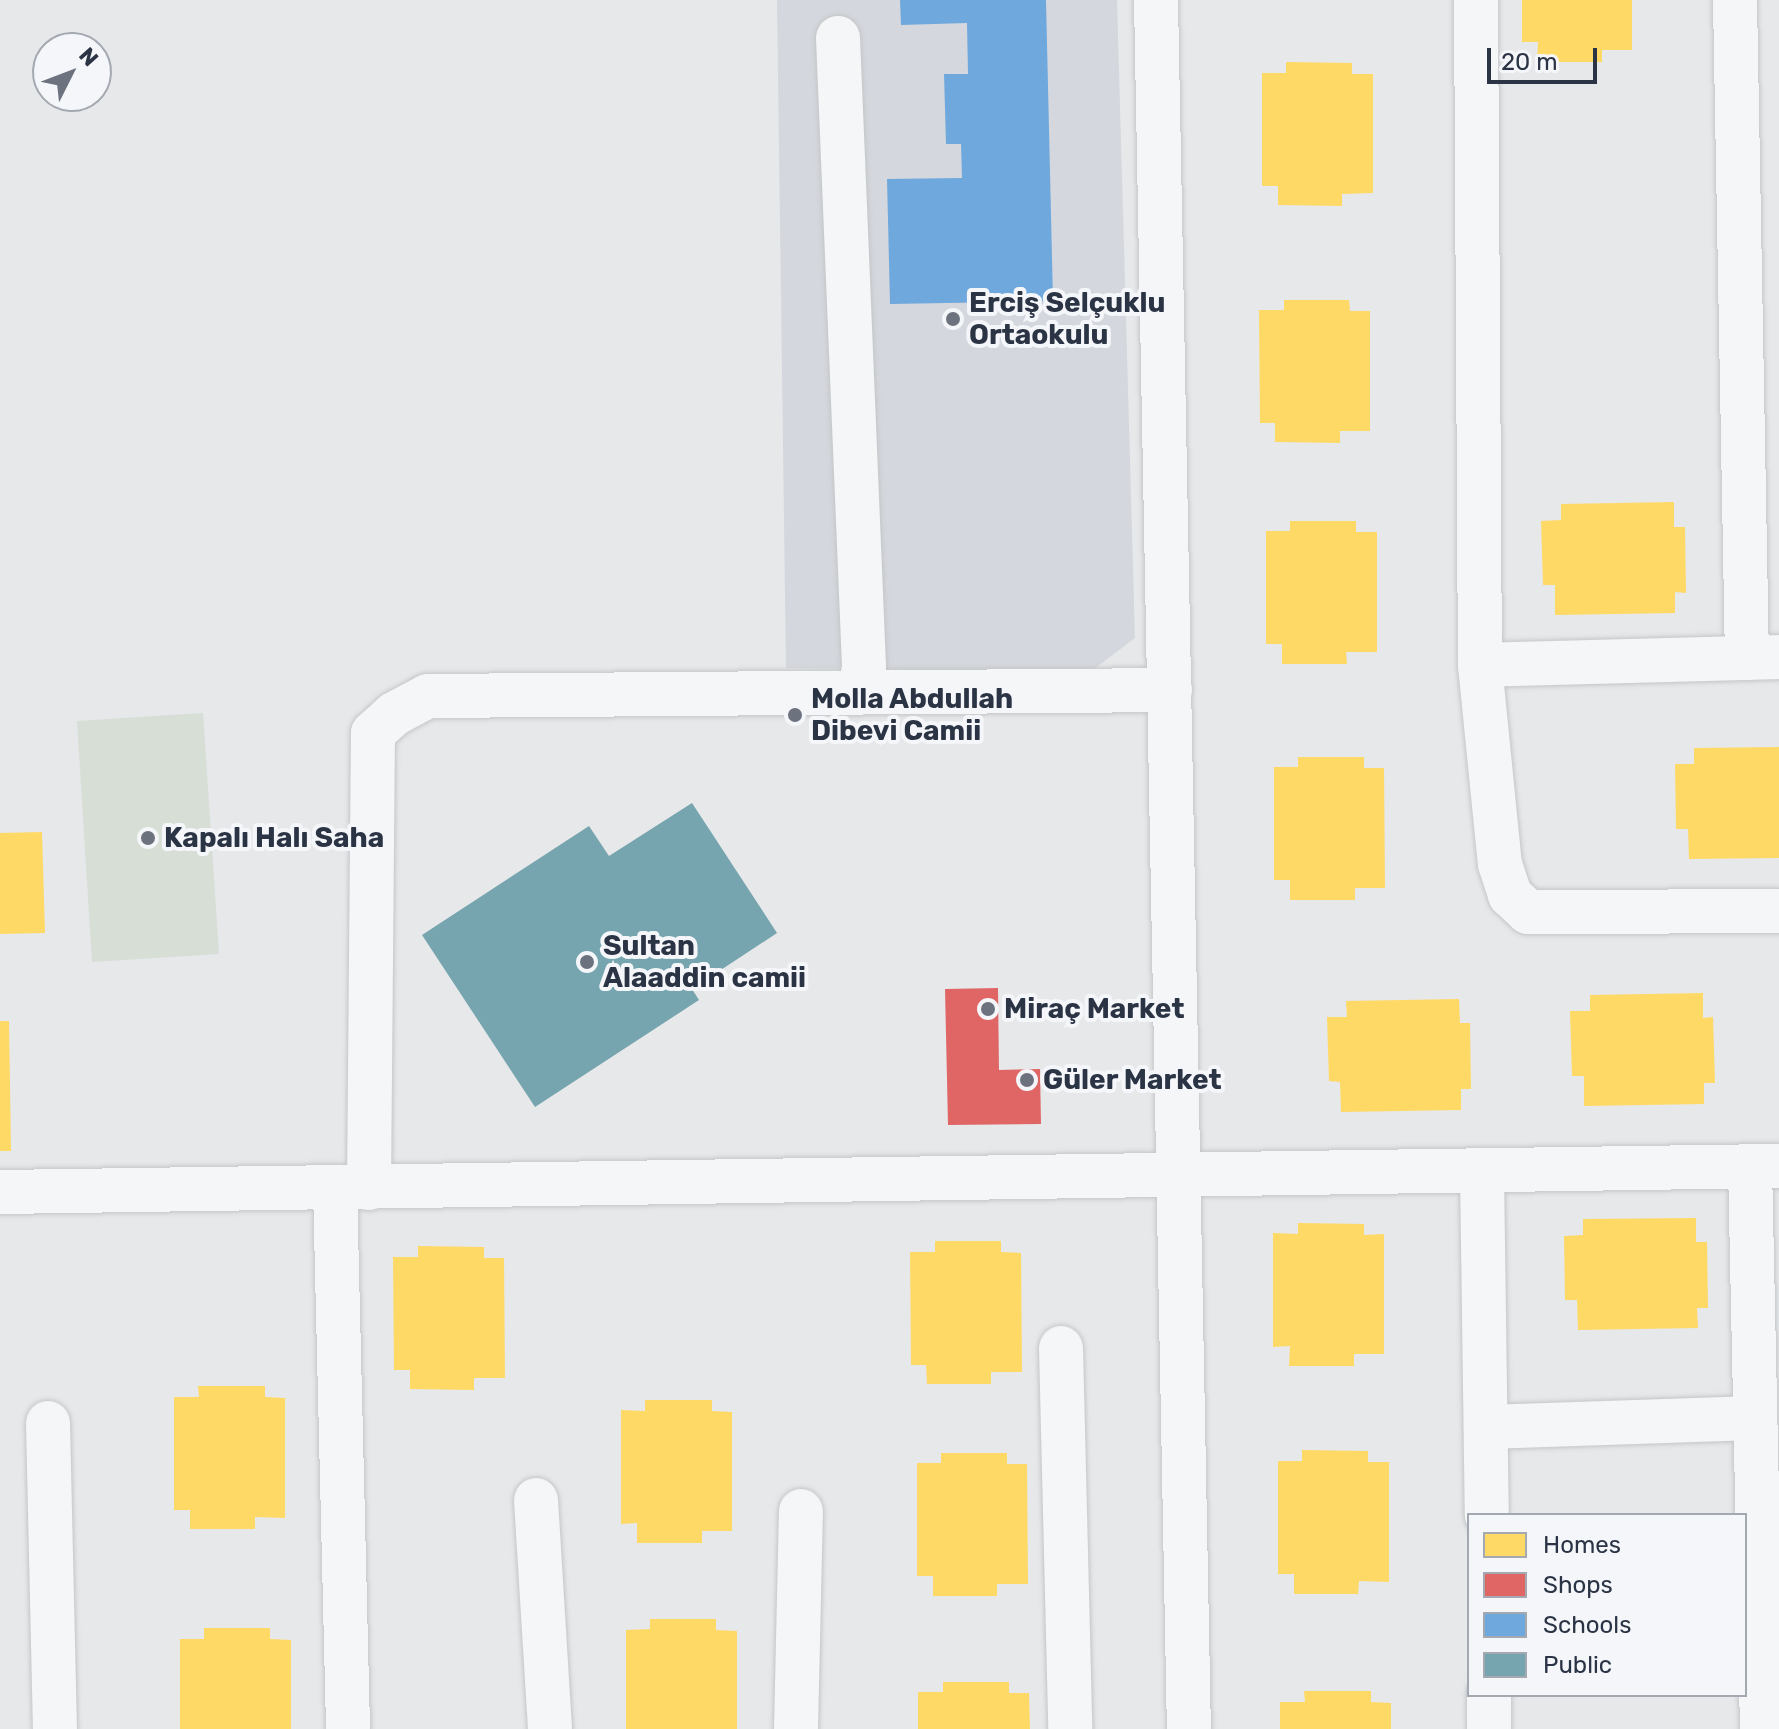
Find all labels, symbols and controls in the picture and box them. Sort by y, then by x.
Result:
north arrow [32,32,112,112]
scale bar [1491,32,1601,82]
text: N [73,42,104,72]
text: 20 m [1501,48,1558,76]
place label: Erciş Selçuklu Ortaokulu [969,286,1165,352]
marker: Erciş Selçuklu Ortaokulu [944,310,962,328]
place label: Molla Abdullah Dibevi Camii [811,682,1014,748]
marker: Molla Abdullah Dibevi Camii [786,706,804,724]
place label: Kapalı Halı Saha [164,821,384,855]
marker: Kapalı Halı Saha [139,829,157,847]
place label: Sultan Alaaddin camii [603,929,806,995]
marker: Sultan Alaaddin camii [578,953,596,971]
place label: Miraç Market [1004,992,1184,1026]
marker: Miraç Market [979,1000,997,1018]
place label: Güler Market [1043,1063,1222,1097]
marker: Güler Market [1018,1071,1036,1089]
legend [1467,1513,1747,1697]
text: Homes [1543,1531,1621,1559]
text: Shops [1543,1571,1613,1599]
text: Schools [1543,1611,1631,1639]
text: Public [1543,1651,1612,1679]

